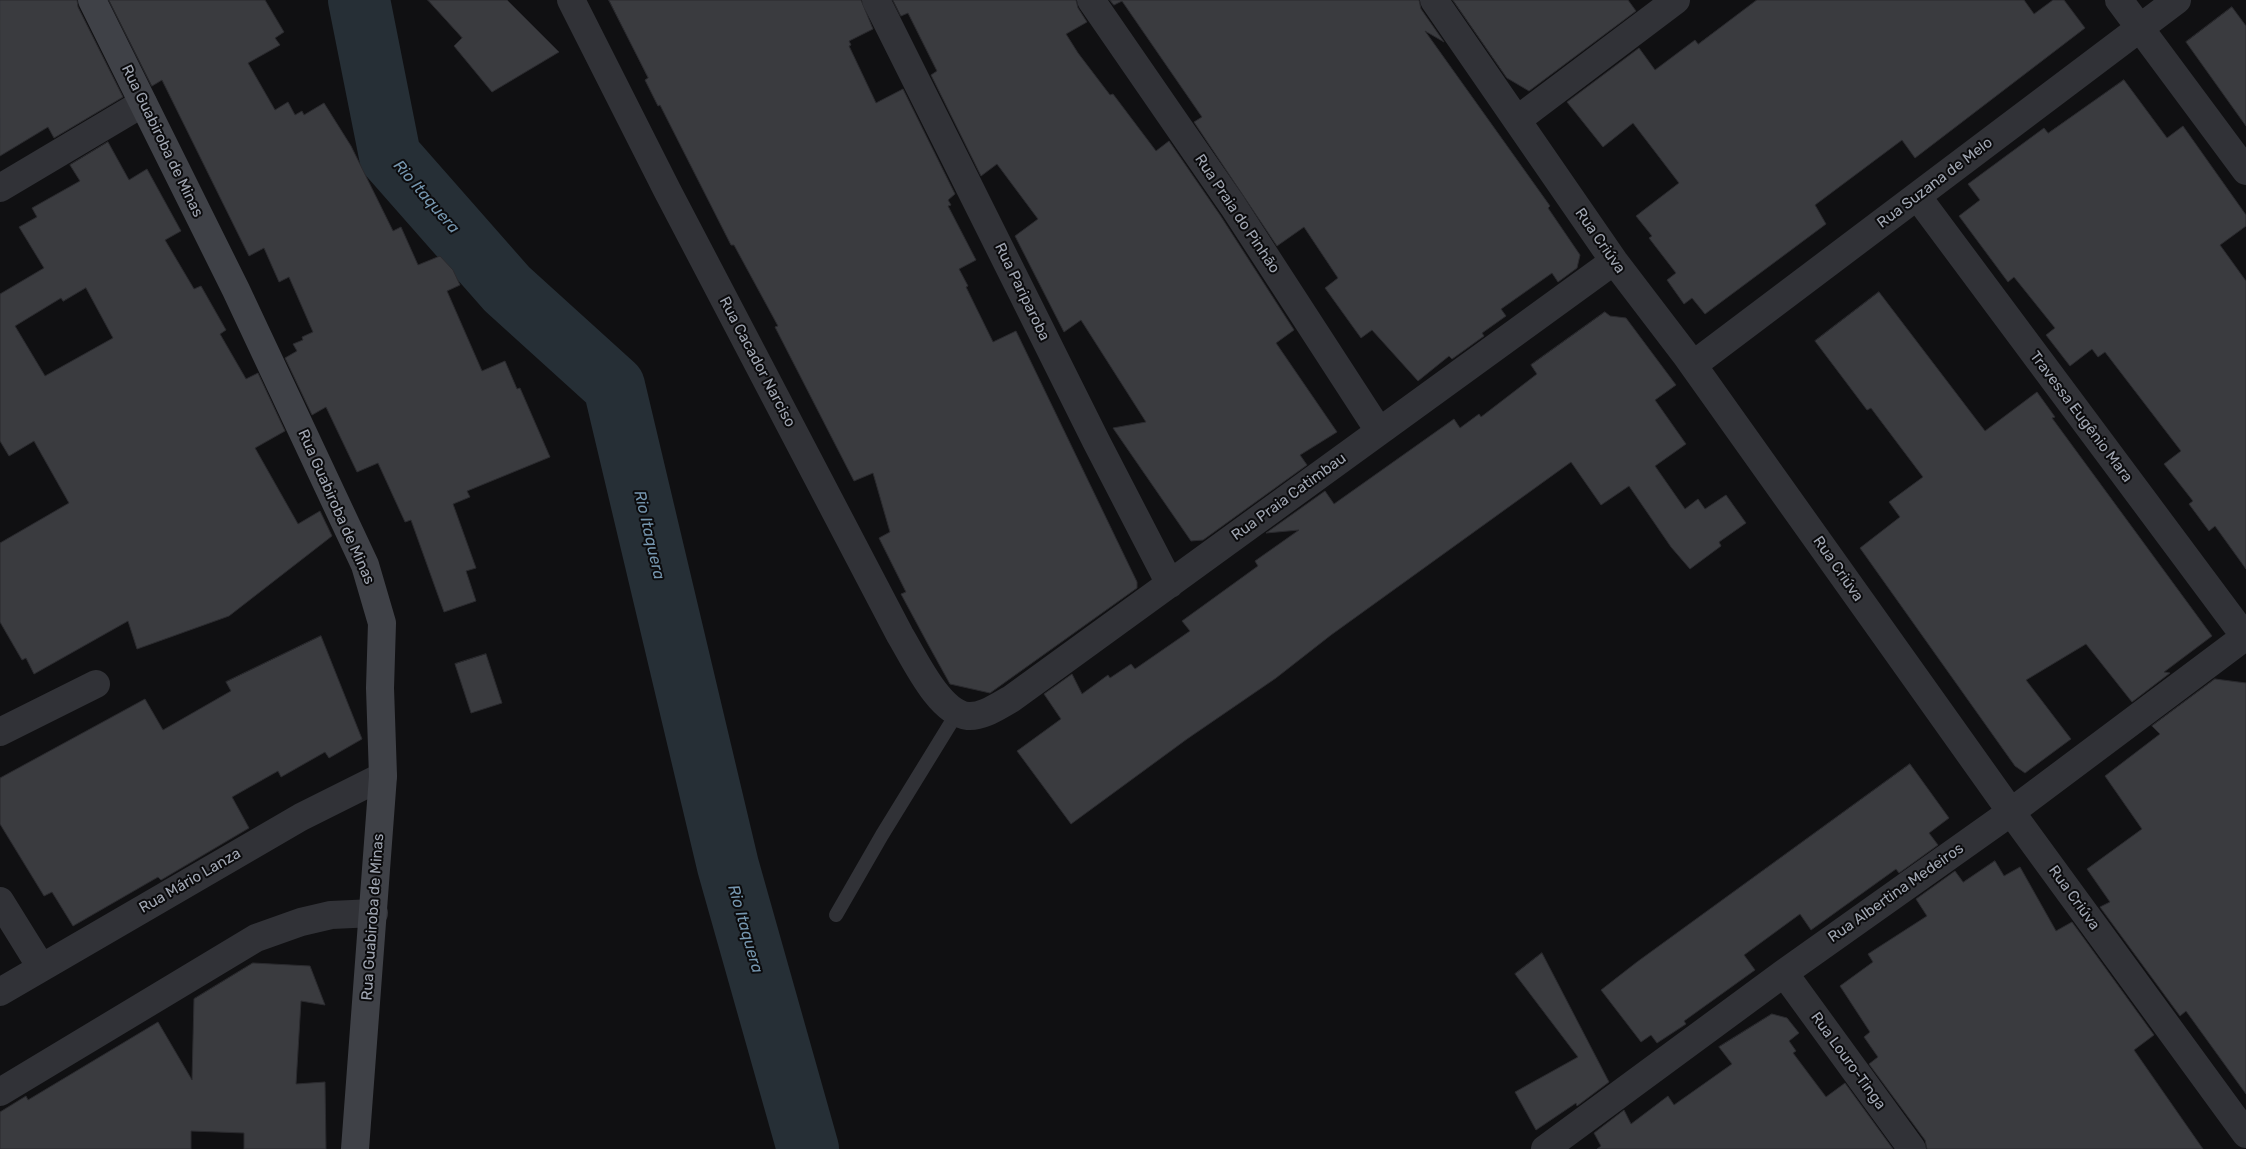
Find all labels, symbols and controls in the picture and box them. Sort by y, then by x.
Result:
street label: Rua Guabiroba de Minas [117,62,207,220]
street label: Rua Suzana de Melo [1874,134,1996,232]
street label: Rua Praia do Pinhão [1191,151,1283,277]
water label: Rio Itaquera [389,156,463,238]
street label: Rua Criúva [1571,205,1629,277]
street label: Rua Pariparoba [991,240,1053,344]
street label: Rua Cacador Narciso [715,294,799,430]
street label: Travessa Eugênio Mara [2026,348,2136,486]
street label: Rua Guabiroba de Minas [294,427,378,587]
street label: Rua Praia Catimbau [1228,449,1350,545]
water label: Rio Itaquera [629,489,669,581]
street label: Rua Criúva [1809,533,1867,605]
street label: Rua Guabiroba de Minas [358,833,388,1001]
street label: Rua Albertina Medeiros [1825,839,1967,947]
street label: Rua Mário Lanza [136,845,244,917]
street label: Rua Criúva [2045,862,2103,934]
water label: Rio Itaquera [723,883,767,975]
street label: Rua Louro-Tinga [1807,1009,1889,1113]

